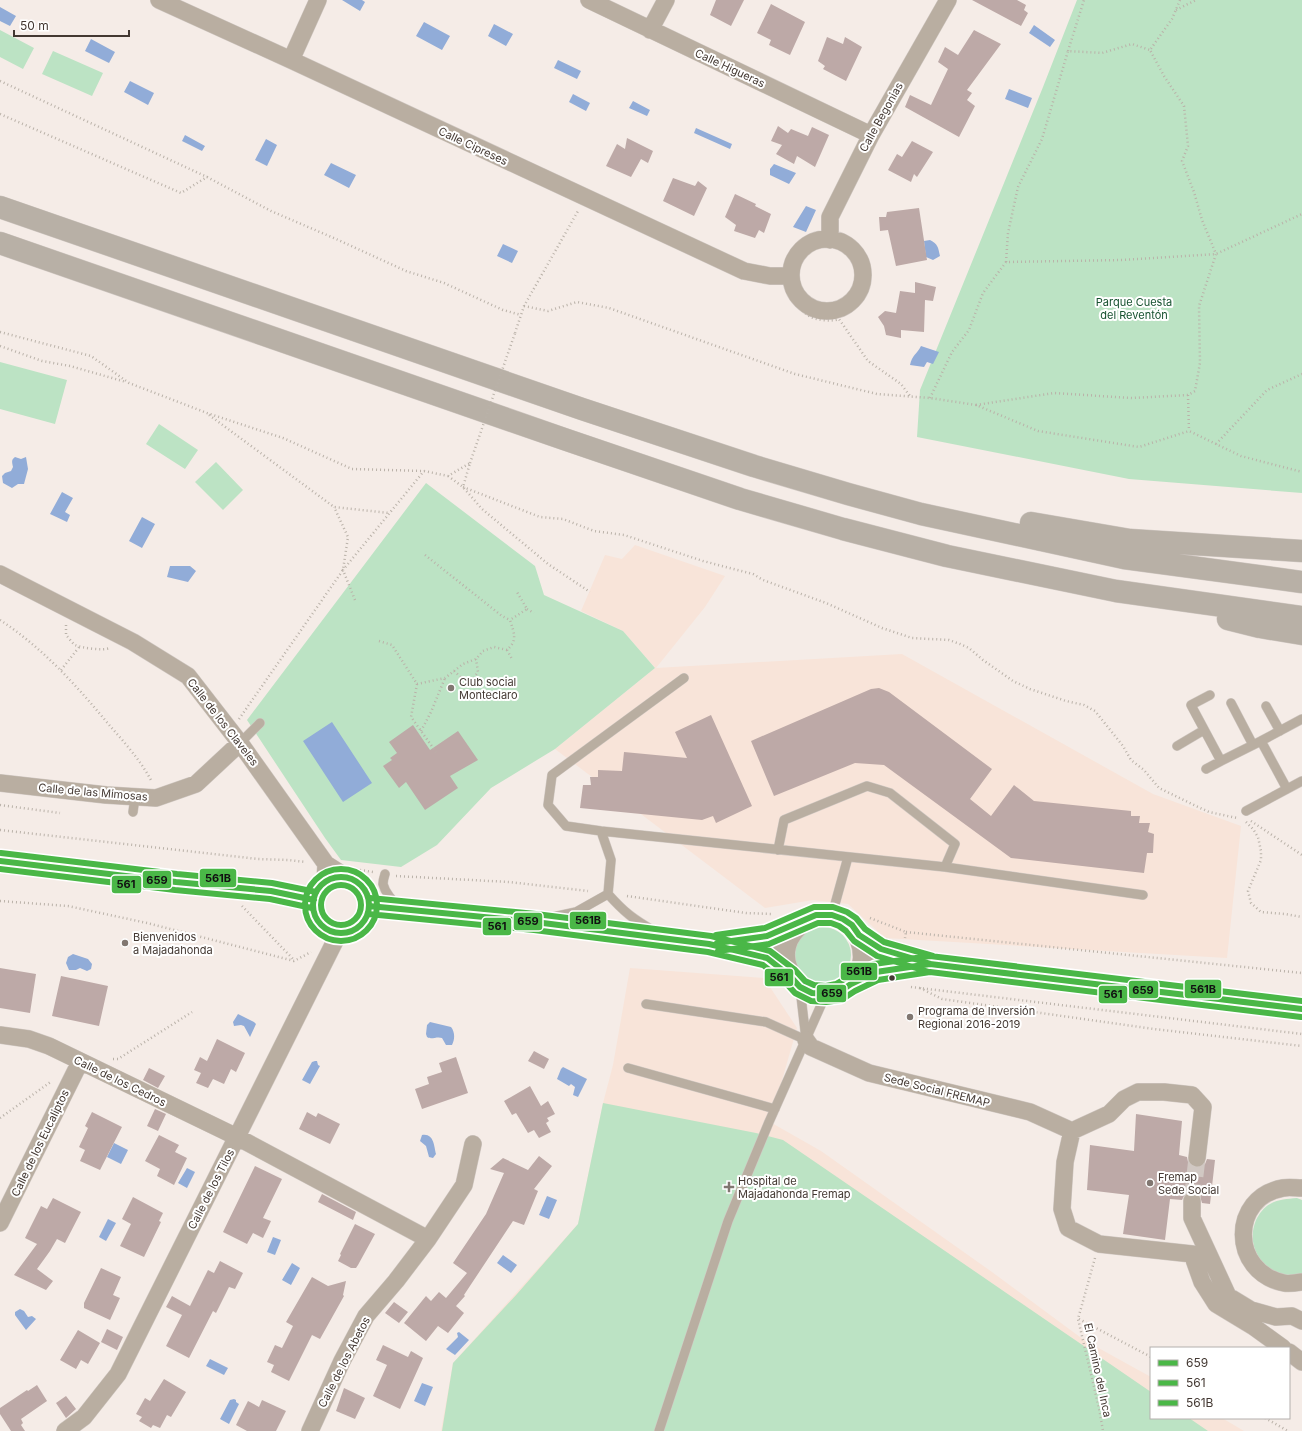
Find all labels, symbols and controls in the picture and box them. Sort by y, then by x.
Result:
scale bar [14,12,129,38]
text: 50 m [20,18,49,33]
street label: Calle Higueras [693,46,767,90]
street label: Calle Begonias [856,80,906,154]
street label: Calle Cipreses [436,124,510,168]
park label: Parque Cuesta del Reventón [1096,295,1172,322]
street label: Calle de los Claveles [184,675,262,769]
place label: Club social Monteclaro [459,675,518,702]
marker: Club social Monteclaro [446,683,456,693]
street label: Calle de las Mimosas [38,780,148,804]
line badge: 561B [199,868,237,888]
line badge: 659 [142,870,172,889]
text: 561B [205,871,231,885]
text: 659 [146,873,168,887]
line badge: 561 [111,875,142,894]
text: 561 [117,877,136,891]
line badge: 561B [569,911,607,930]
line badge: 659 [513,912,543,931]
text: 561B [575,913,601,927]
text: 659 [517,914,539,928]
line badge: 561 [482,917,512,936]
text: 561 [488,919,507,933]
place label: Bienvenidos a Majadahonda [133,930,213,957]
marker: Bienvenidos a Majadahonda [120,938,130,948]
line badge: 561B [840,962,878,981]
text: 561B [846,964,872,978]
line badge: 561 [764,968,794,987]
text: 561 [770,970,789,984]
unlabelled marker [887,973,897,983]
line badge: 561B [1184,979,1222,999]
line badge: 659 [1128,980,1159,999]
text: 561B [1190,982,1216,996]
text: 659 [1132,983,1154,997]
line badge: 659 [816,984,847,1003]
line badge: 561 [1098,985,1128,1004]
text: 659 [821,986,843,1000]
text: 561 [1104,987,1123,1001]
place label: Programa de Inversión Regional 2016-2019 [918,1004,1035,1031]
marker: Programa de Inversión Regional 2016-2019 [905,1012,915,1022]
street label: Calle de los Cedros [72,1053,169,1110]
street label: Sede Social FREMAP [882,1070,992,1110]
street label: Calle de los Eucaliptos [8,1087,72,1199]
street label: Calle de los Tilos [185,1146,237,1232]
place label: Fremap Sede Social [1158,1170,1219,1197]
place label: Hospital de Majadahonda Fremap [738,1174,851,1201]
marker: Fremap Sede Social [1145,1178,1155,1188]
marker: Hospital de Majadahonda Fremap [723,1181,735,1193]
street label: Calle de los Abetos [315,1314,373,1410]
street label: El Camino del Inca [1081,1322,1115,1418]
legend [1150,1347,1290,1419]
text: 659 [1186,1355,1208,1370]
text: 561 [1186,1375,1206,1390]
text: 561B [1186,1395,1214,1410]

